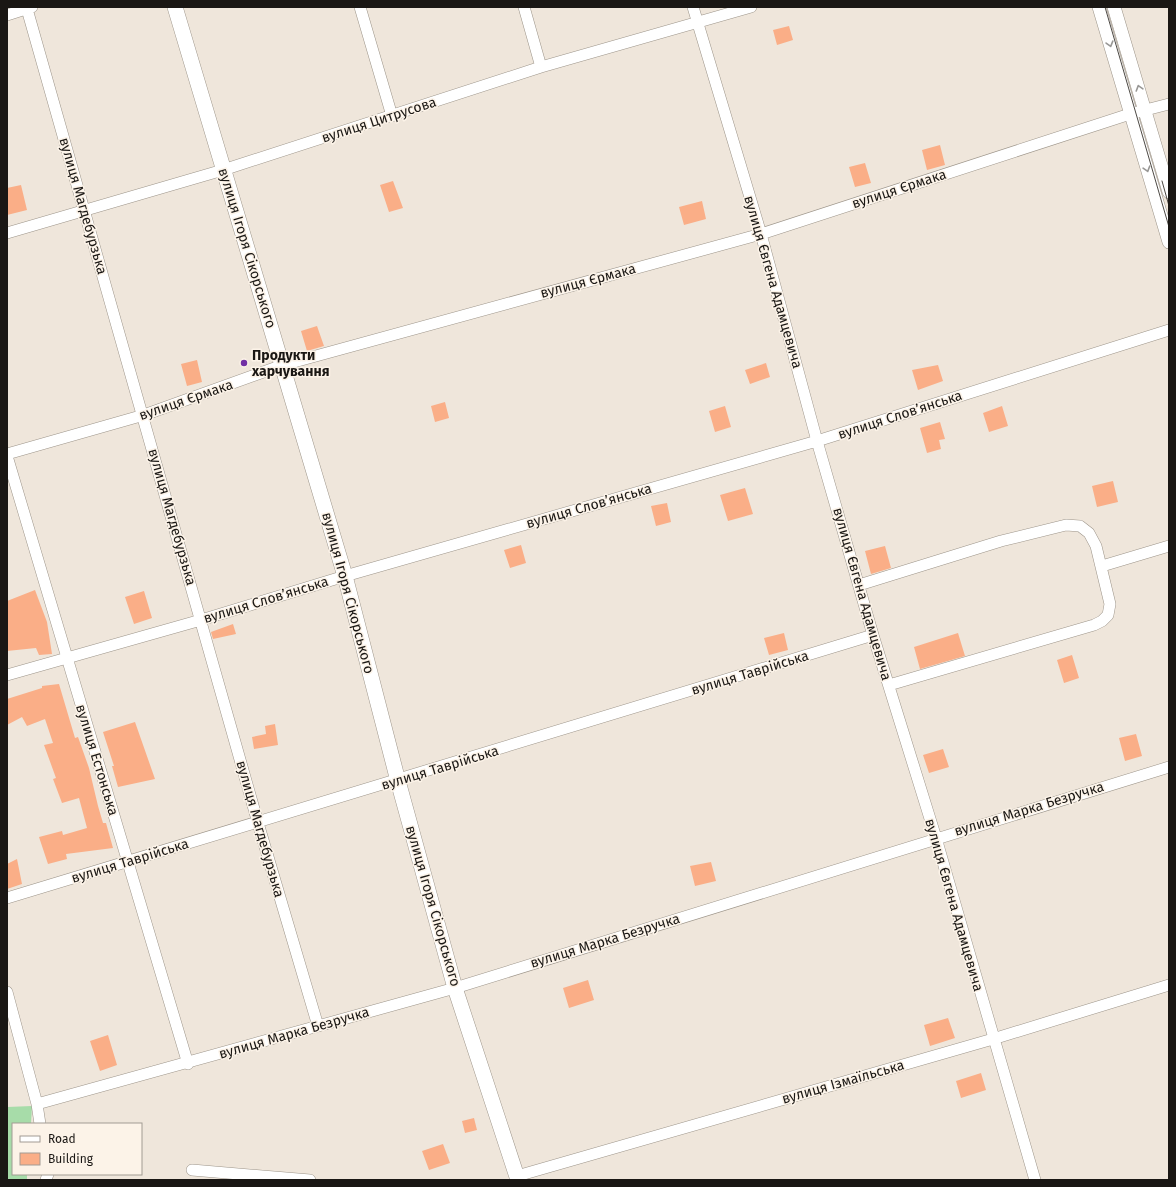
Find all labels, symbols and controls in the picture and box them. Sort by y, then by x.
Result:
one-way arrow [1105,41,1114,48]
one-way arrow [1135,84,1144,91]
street label: вулиця Цитрусова [320,93,438,147]
street label: вулиця Магдебурзька [55,136,111,276]
one-way arrow [1142,165,1151,172]
street label: вулиця Ігоря Сікорського [215,166,279,330]
street label: вулиця Єрмака [850,166,948,212]
street label: вулиця Євгена Адамцевича [740,194,806,370]
street label: вулиця Єрмака [538,260,638,302]
place label: Продукти харчування [251,347,330,380]
marker: Продукти харчування [239,358,249,368]
street label: вулиця Єрмака [137,376,235,424]
street label: вулиця Слов’янська [836,387,964,443]
street label: вулиця Магдебурзька [144,447,200,587]
street label: вулиця Слов’янська [524,480,654,532]
street label: вулиця Євгена Адамцевича [829,506,895,682]
street label: вулиця Ігоря Сікорського [318,510,378,676]
street label: вулиця Слов’янська [201,573,331,627]
street label: вулиця Таврійська [689,647,811,699]
street label: вулиця Естонська [72,702,122,818]
street label: вулиця Таврійська [379,742,501,794]
street label: вулиця Магдебурзька [232,759,288,899]
street label: вулиця Марка Безручка [952,778,1106,840]
street label: вулиця Євгена Адамцевича [921,817,987,993]
street label: вулиця Ігоря Сікорського [402,824,464,988]
street label: вулиця Таврійська [69,835,191,887]
street label: вулиця Марка Безручка [528,910,682,972]
street label: вулиця Марка Безручка [217,1003,371,1063]
street label: вулиця Ізмаїльська [780,1056,906,1108]
legend [12,1123,142,1175]
text: Road [48,1132,76,1146]
text: Building [48,1152,94,1166]

